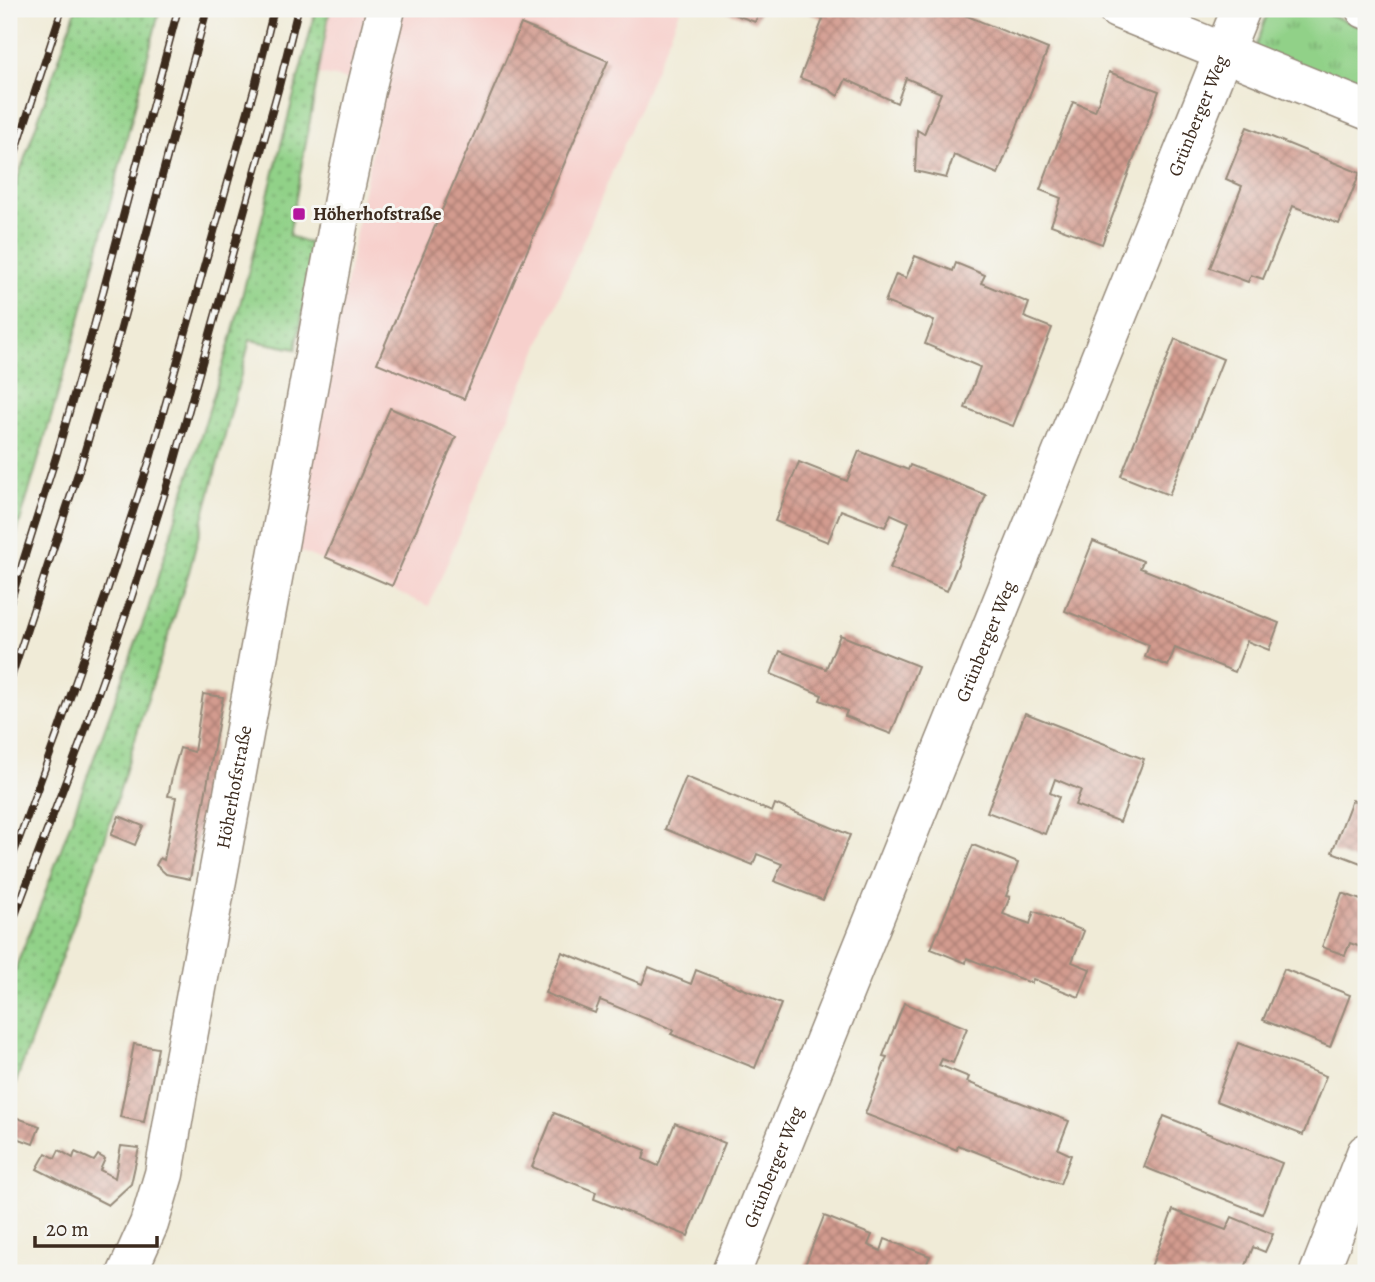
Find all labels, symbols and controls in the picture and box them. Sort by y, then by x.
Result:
street label: Grünberger Weg [1162,51,1234,180]
place label: Höherhofstraße [313,201,442,227]
marker: Höherhofstraße [291,206,307,222]
street label: Grünberger Weg [950,576,1022,706]
street label: Höherhofstraße [210,723,258,851]
street label: Grünberger Weg [737,1102,810,1232]
scale bar [35,1205,158,1249]
text: 20 m [46,1215,89,1243]

